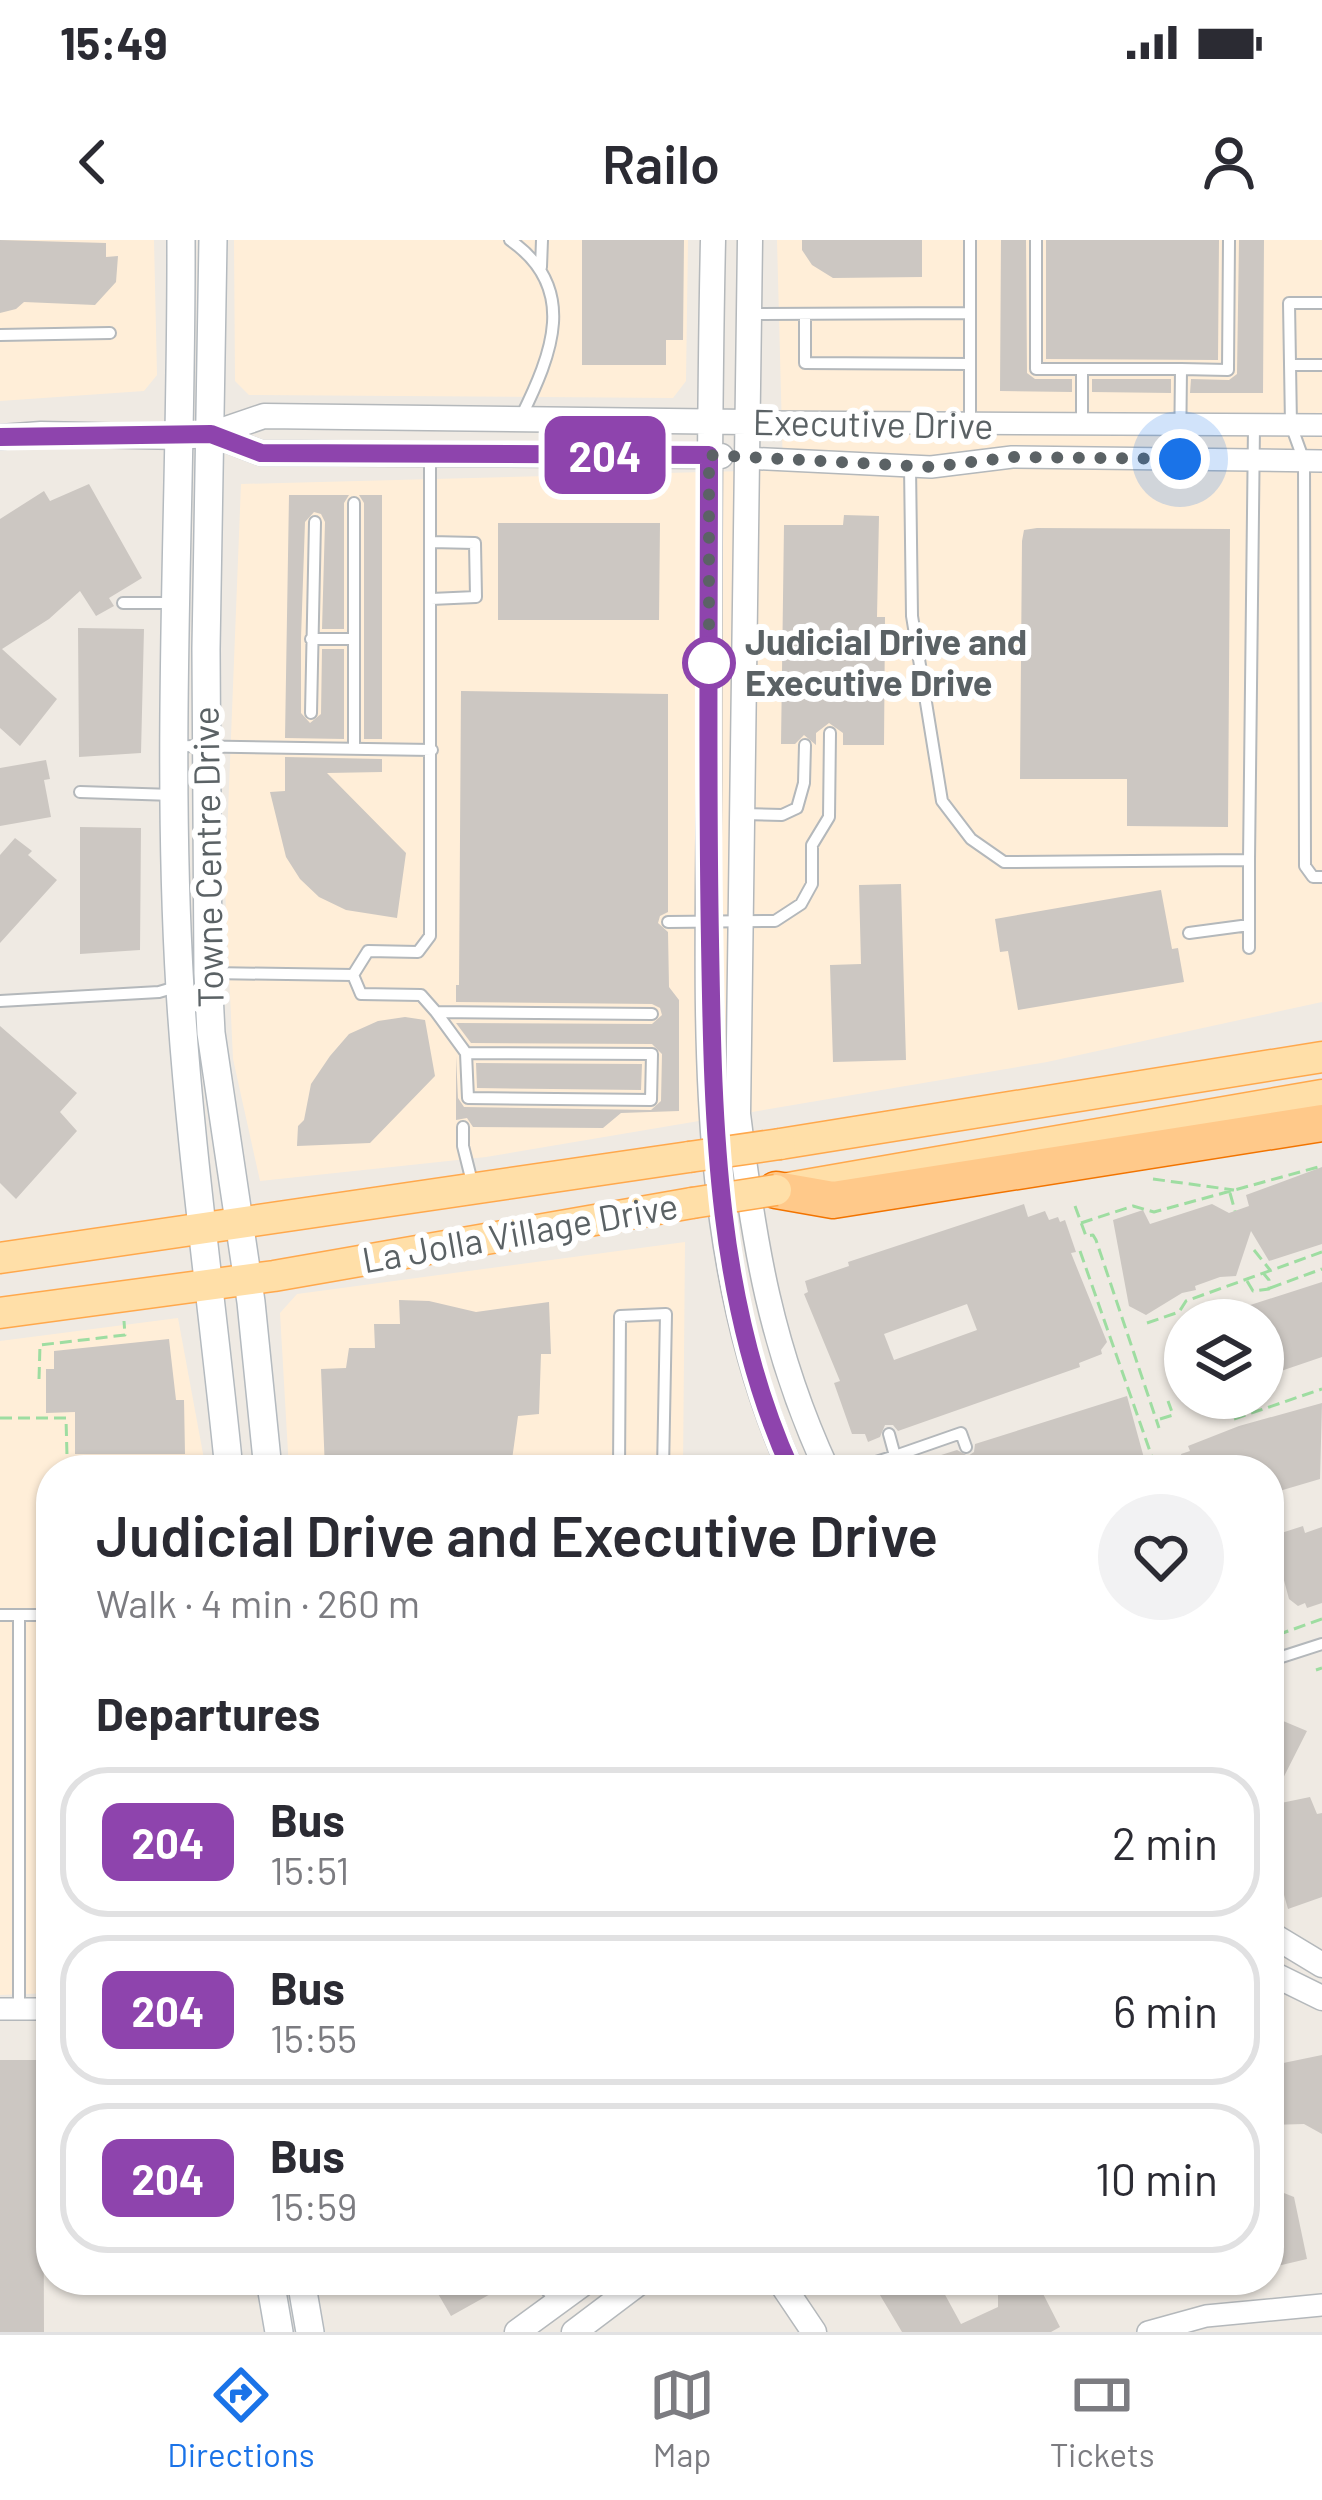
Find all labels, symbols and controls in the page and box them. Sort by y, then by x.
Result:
text: 15:49 [60,15,168,69]
icon: back [60,129,126,195]
icon: person [1196,129,1262,195]
text: Railo [602,130,720,195]
street label: Executive Drive [752,399,994,446]
line badge: 204 [536,416,674,494]
your location [1150,429,1210,489]
text: 204 [569,430,641,480]
place label: Judicial Drive and Executive Drive [745,619,1027,703]
marker: Judicial Drive and Executive Drive [684,638,734,688]
street label: Towne Centre Drive [182,706,231,1008]
street label: La Jolla Village Drive [359,1183,681,1280]
map controls [1164,1299,1284,1419]
button: layers [1164,1299,1284,1419]
button: heart [1098,1494,1224,1620]
text: Judicial Drive and Executive Drive [96,1500,938,1568]
text: Walk · 4 min · 260 m [96,1579,420,1626]
text: Departures [96,1686,320,1740]
text: Bus [270,1792,345,1846]
text: 2 min [1112,1815,1218,1869]
text: 204 [132,1817,204,1867]
text: 15:51 [270,1846,350,1893]
text: Bus [270,1960,345,2014]
text: 6 min [1113,1983,1218,2037]
text: 204 [132,1985,204,2035]
text: 15:55 [270,2014,357,2061]
text: Bus [270,2128,345,2182]
text: 10 min [1095,2151,1218,2205]
text: 204 [132,2153,204,2203]
text: 15:59 [270,2182,357,2229]
tab: Directions [167,2362,315,2474]
tab: Map [649,2362,715,2474]
tab: Tickets [1050,2362,1155,2474]

